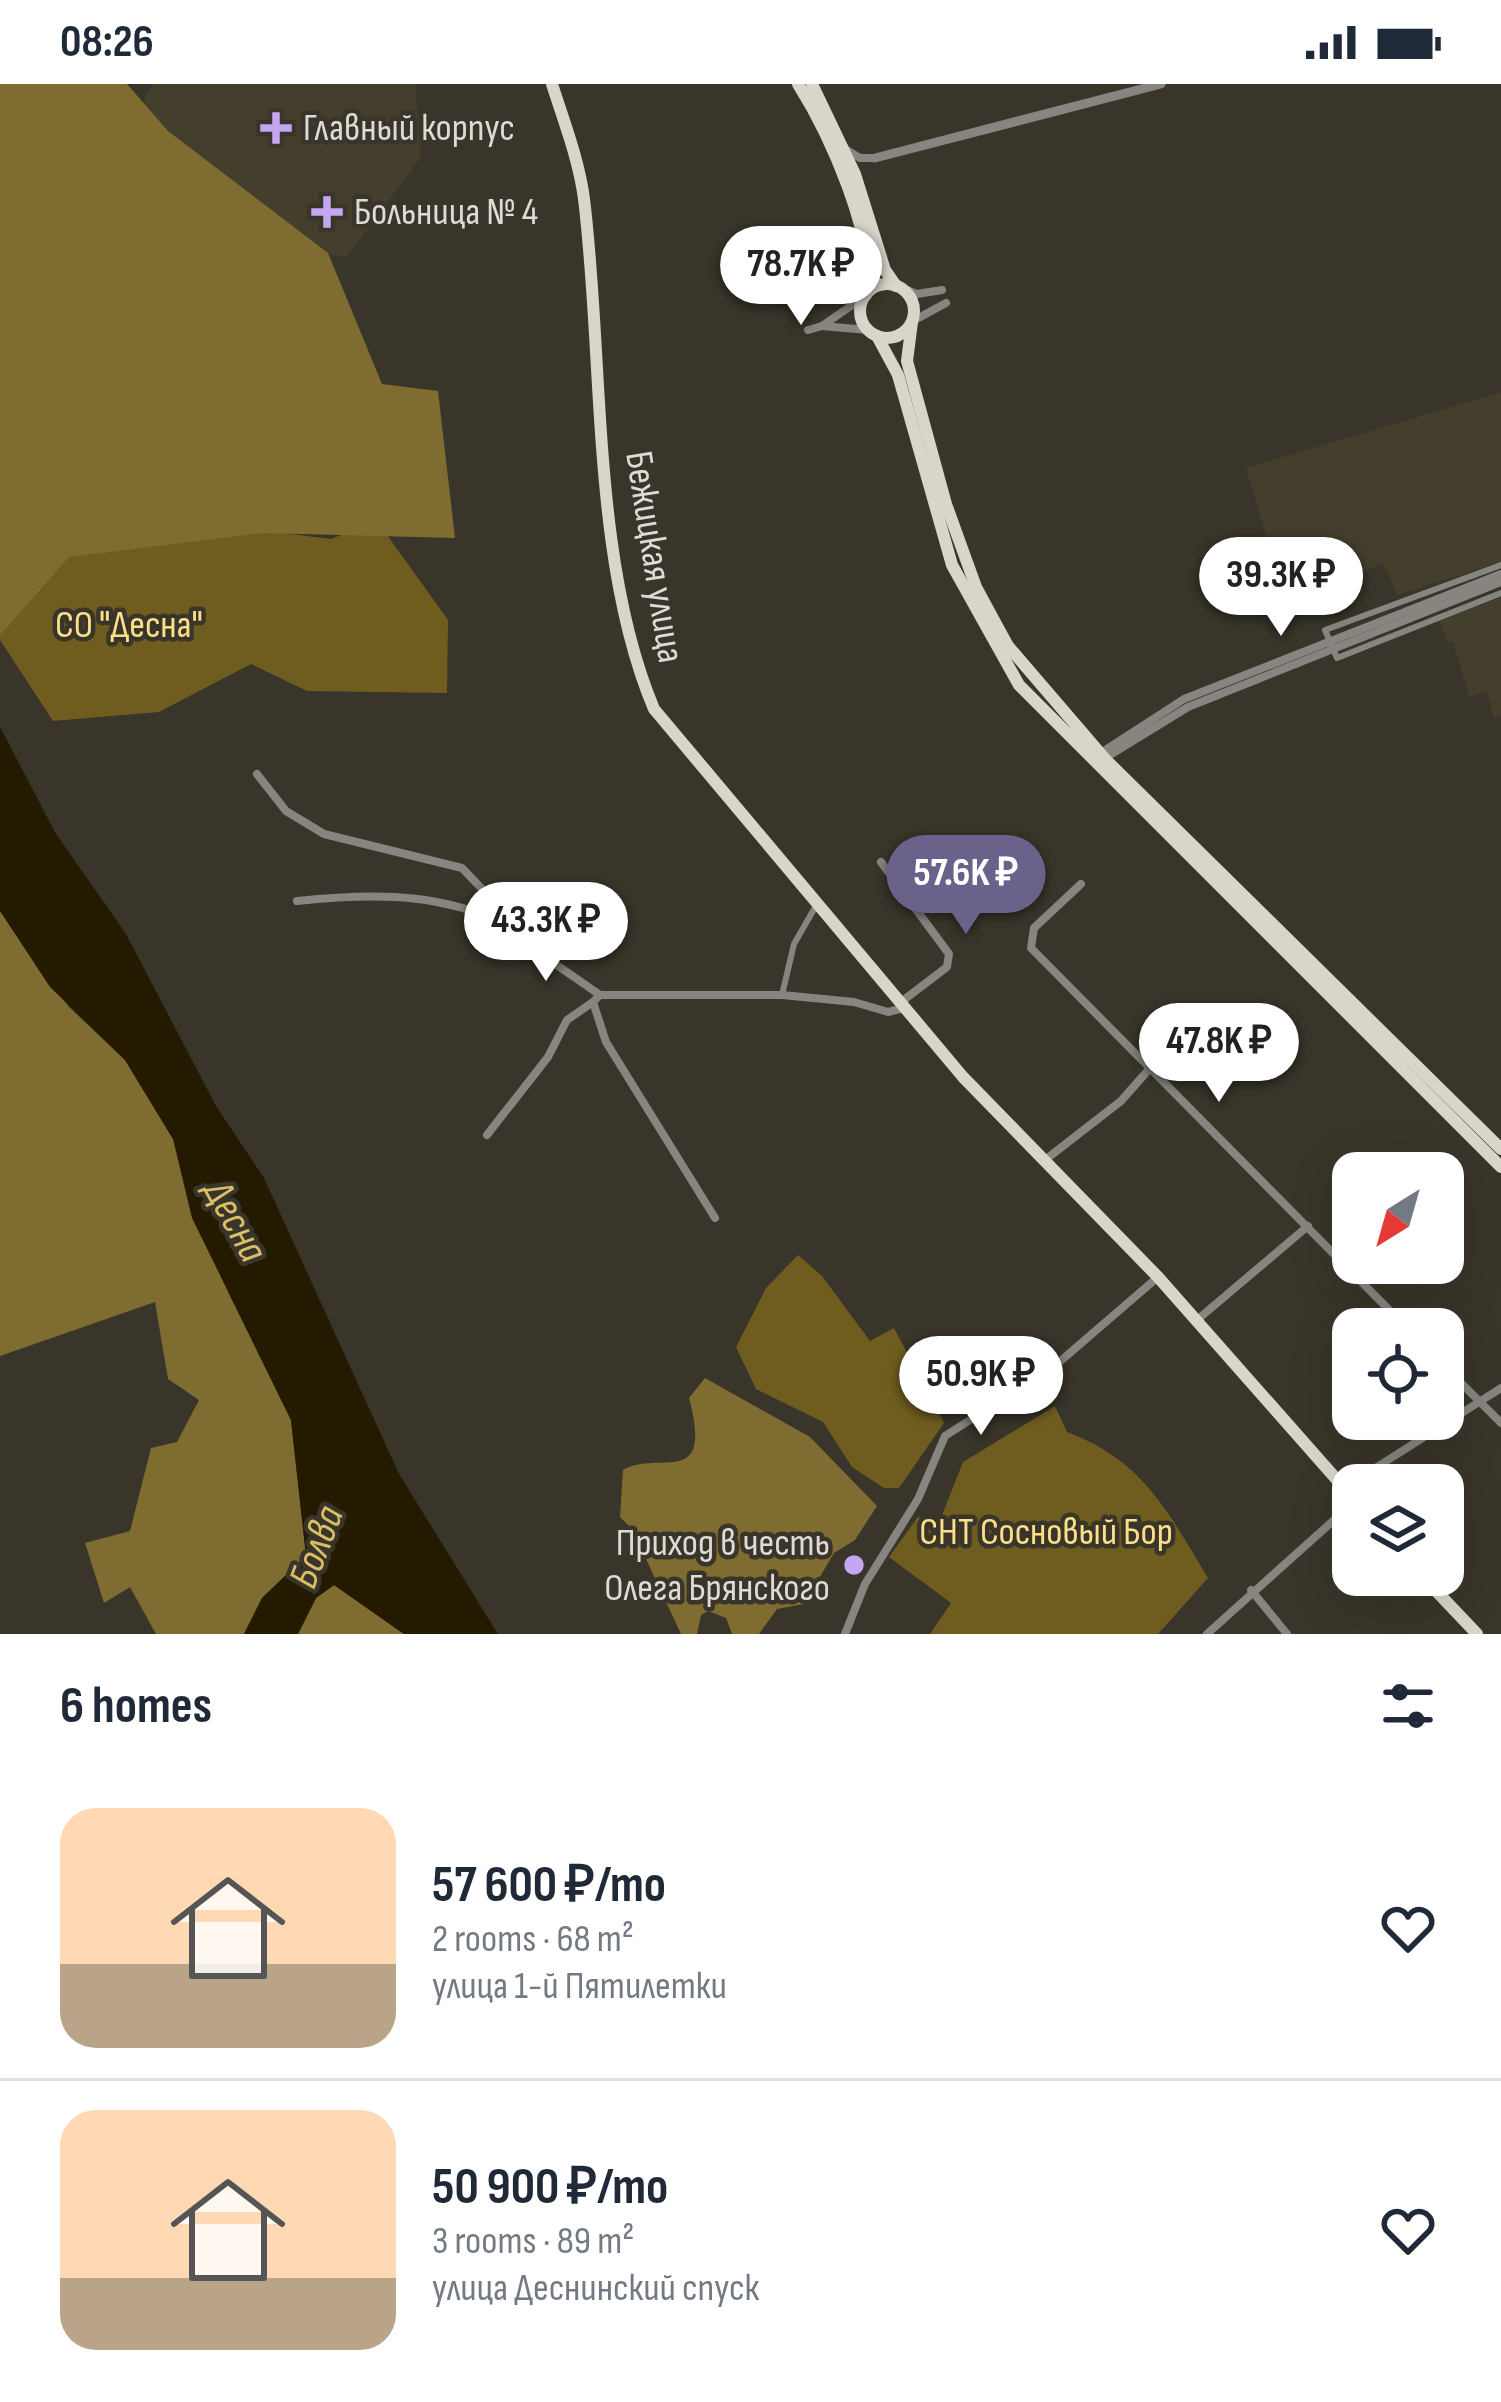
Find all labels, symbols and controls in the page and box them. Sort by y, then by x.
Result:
text: 08:26 [60,15,154,70]
place label: Главный корпус [303,105,515,152]
marker: Главный корпус [260,112,292,144]
place label: Больница № 4 [354,189,538,236]
marker: Больница № 4 [311,196,343,228]
pin: 78.7K ₽ [690,226,912,328]
text: 78.7K ₽ [747,241,855,288]
street label: Бежицкая улица [614,448,694,666]
pin: 39.3K ₽ [1170,537,1392,639]
text: 39.3K ₽ [1226,552,1336,599]
park label: СО "Десна" [55,602,203,649]
pin: 57.6K ₽ [855,835,1077,937]
text: 57.6K ₽ [914,850,1018,897]
pin: 43.3K ₽ [435,882,657,984]
text: 43.3K ₽ [491,897,601,944]
pin: 47.8K ₽ [1108,1003,1330,1105]
text: 47.8K ₽ [1166,1018,1272,1065]
north arrow [1332,1152,1464,1284]
map controls [1332,1152,1464,1596]
water label: Десна [191,1169,278,1271]
button: locate [1332,1308,1464,1440]
pin: 50.9K ₽ [870,1336,1092,1438]
text: 50.9K ₽ [926,1351,1036,1398]
button: layers [1332,1464,1464,1596]
water label: Болва [278,1499,356,1595]
park label: СНТ Сосновый Бор [919,1509,1173,1556]
place label: Приход в честь Олега Брянского [604,1520,830,1612]
marker: Приход в честь Олега Брянского [841,1552,867,1578]
icon: filters [1375,1673,1441,1739]
text: 6 homes [60,1676,212,1737]
text: 57 600 ₽/mo [432,1855,666,1916]
icon: home [156,1856,300,2000]
icon: heart [1375,1895,1441,1961]
text: 2 rooms · 68 m² [432,1916,634,1963]
text: улица 1-й Пятилетки [432,1963,727,2010]
text: 50 900 ₽/mo [432,2157,668,2218]
icon: home [156,2158,300,2302]
icon: heart [1375,2197,1441,2263]
text: 3 rooms · 89 m² [432,2218,634,2265]
text: улица Деснинский спуск [432,2265,759,2312]

